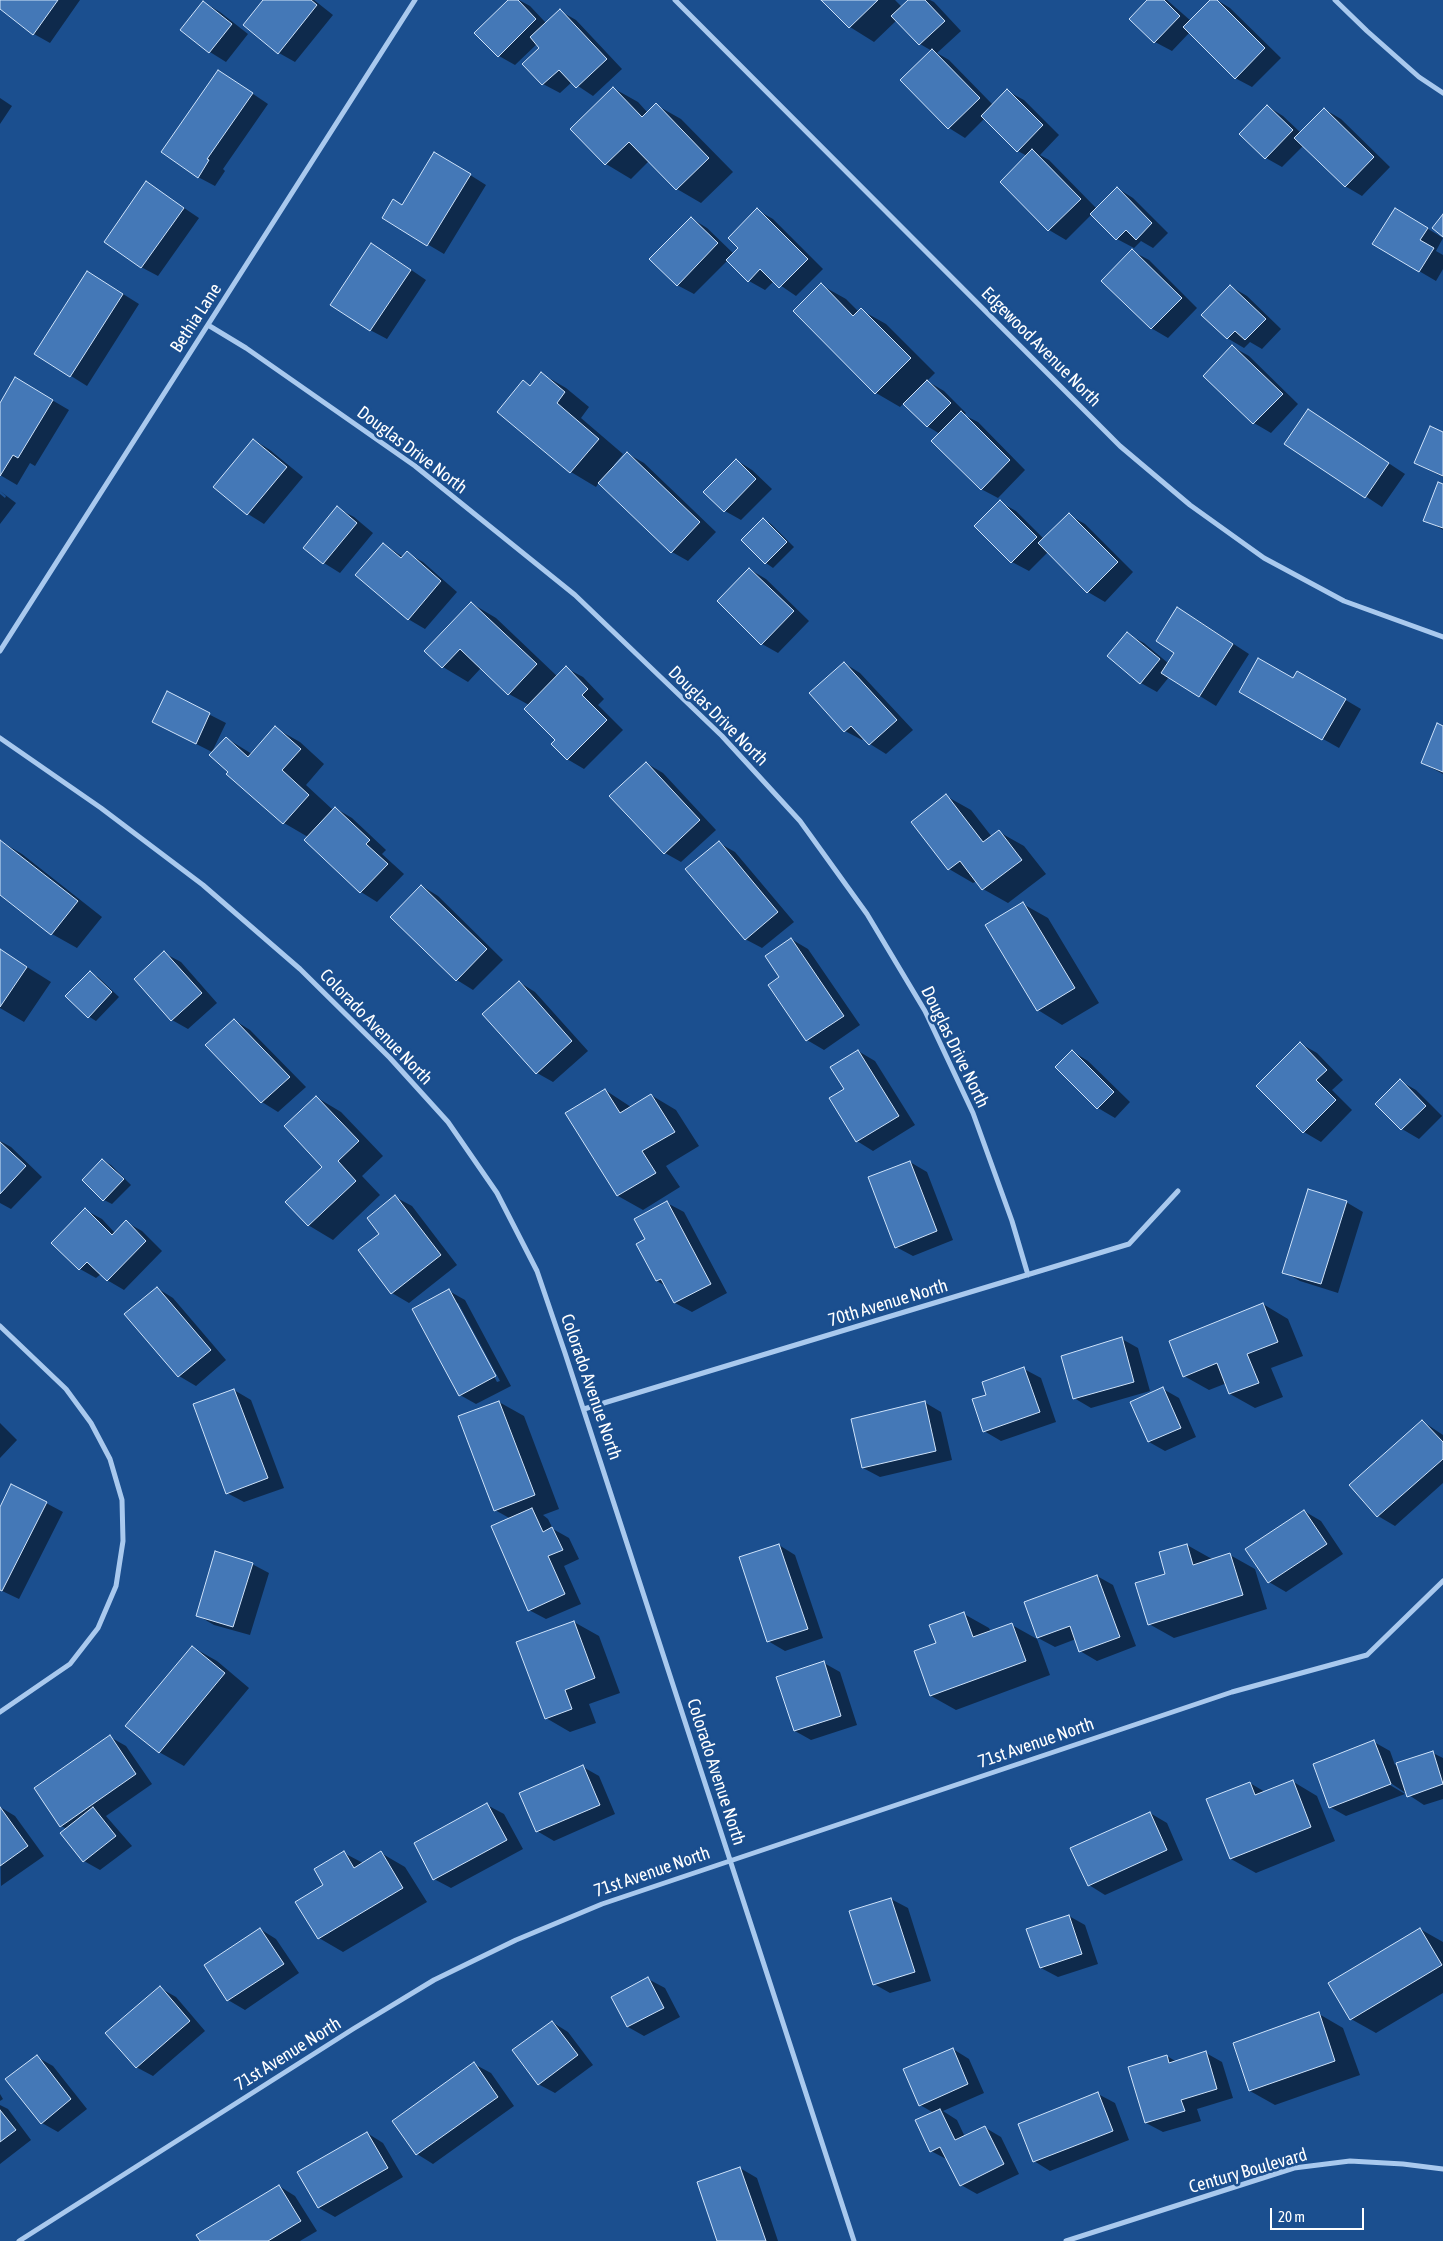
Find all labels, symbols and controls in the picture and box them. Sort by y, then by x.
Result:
street label: Bethia Lane [166,279,226,357]
street label: Edgewood Avenue North [977,283,1105,411]
street label: Douglas Drive North [353,402,471,498]
street label: Douglas Drive North [664,662,772,770]
street label: Colorado Avenue North [315,965,437,1089]
street label: Douglas Drive North [916,983,994,1111]
street label: 70th Avenue North [826,1275,950,1331]
street label: Colorado Avenue North [556,1311,626,1463]
street label: Colorado Avenue North [682,1696,750,1848]
street label: 71st Avenue North [975,1713,1097,1773]
street label: 71st Avenue North [591,1842,713,1902]
street label: 71st Avenue North [231,2013,345,2095]
street label: Century Boulevard [1186,2144,1310,2198]
scale bar [1273,2198,1367,2230]
text: 20 m [1278,2208,1305,2225]

